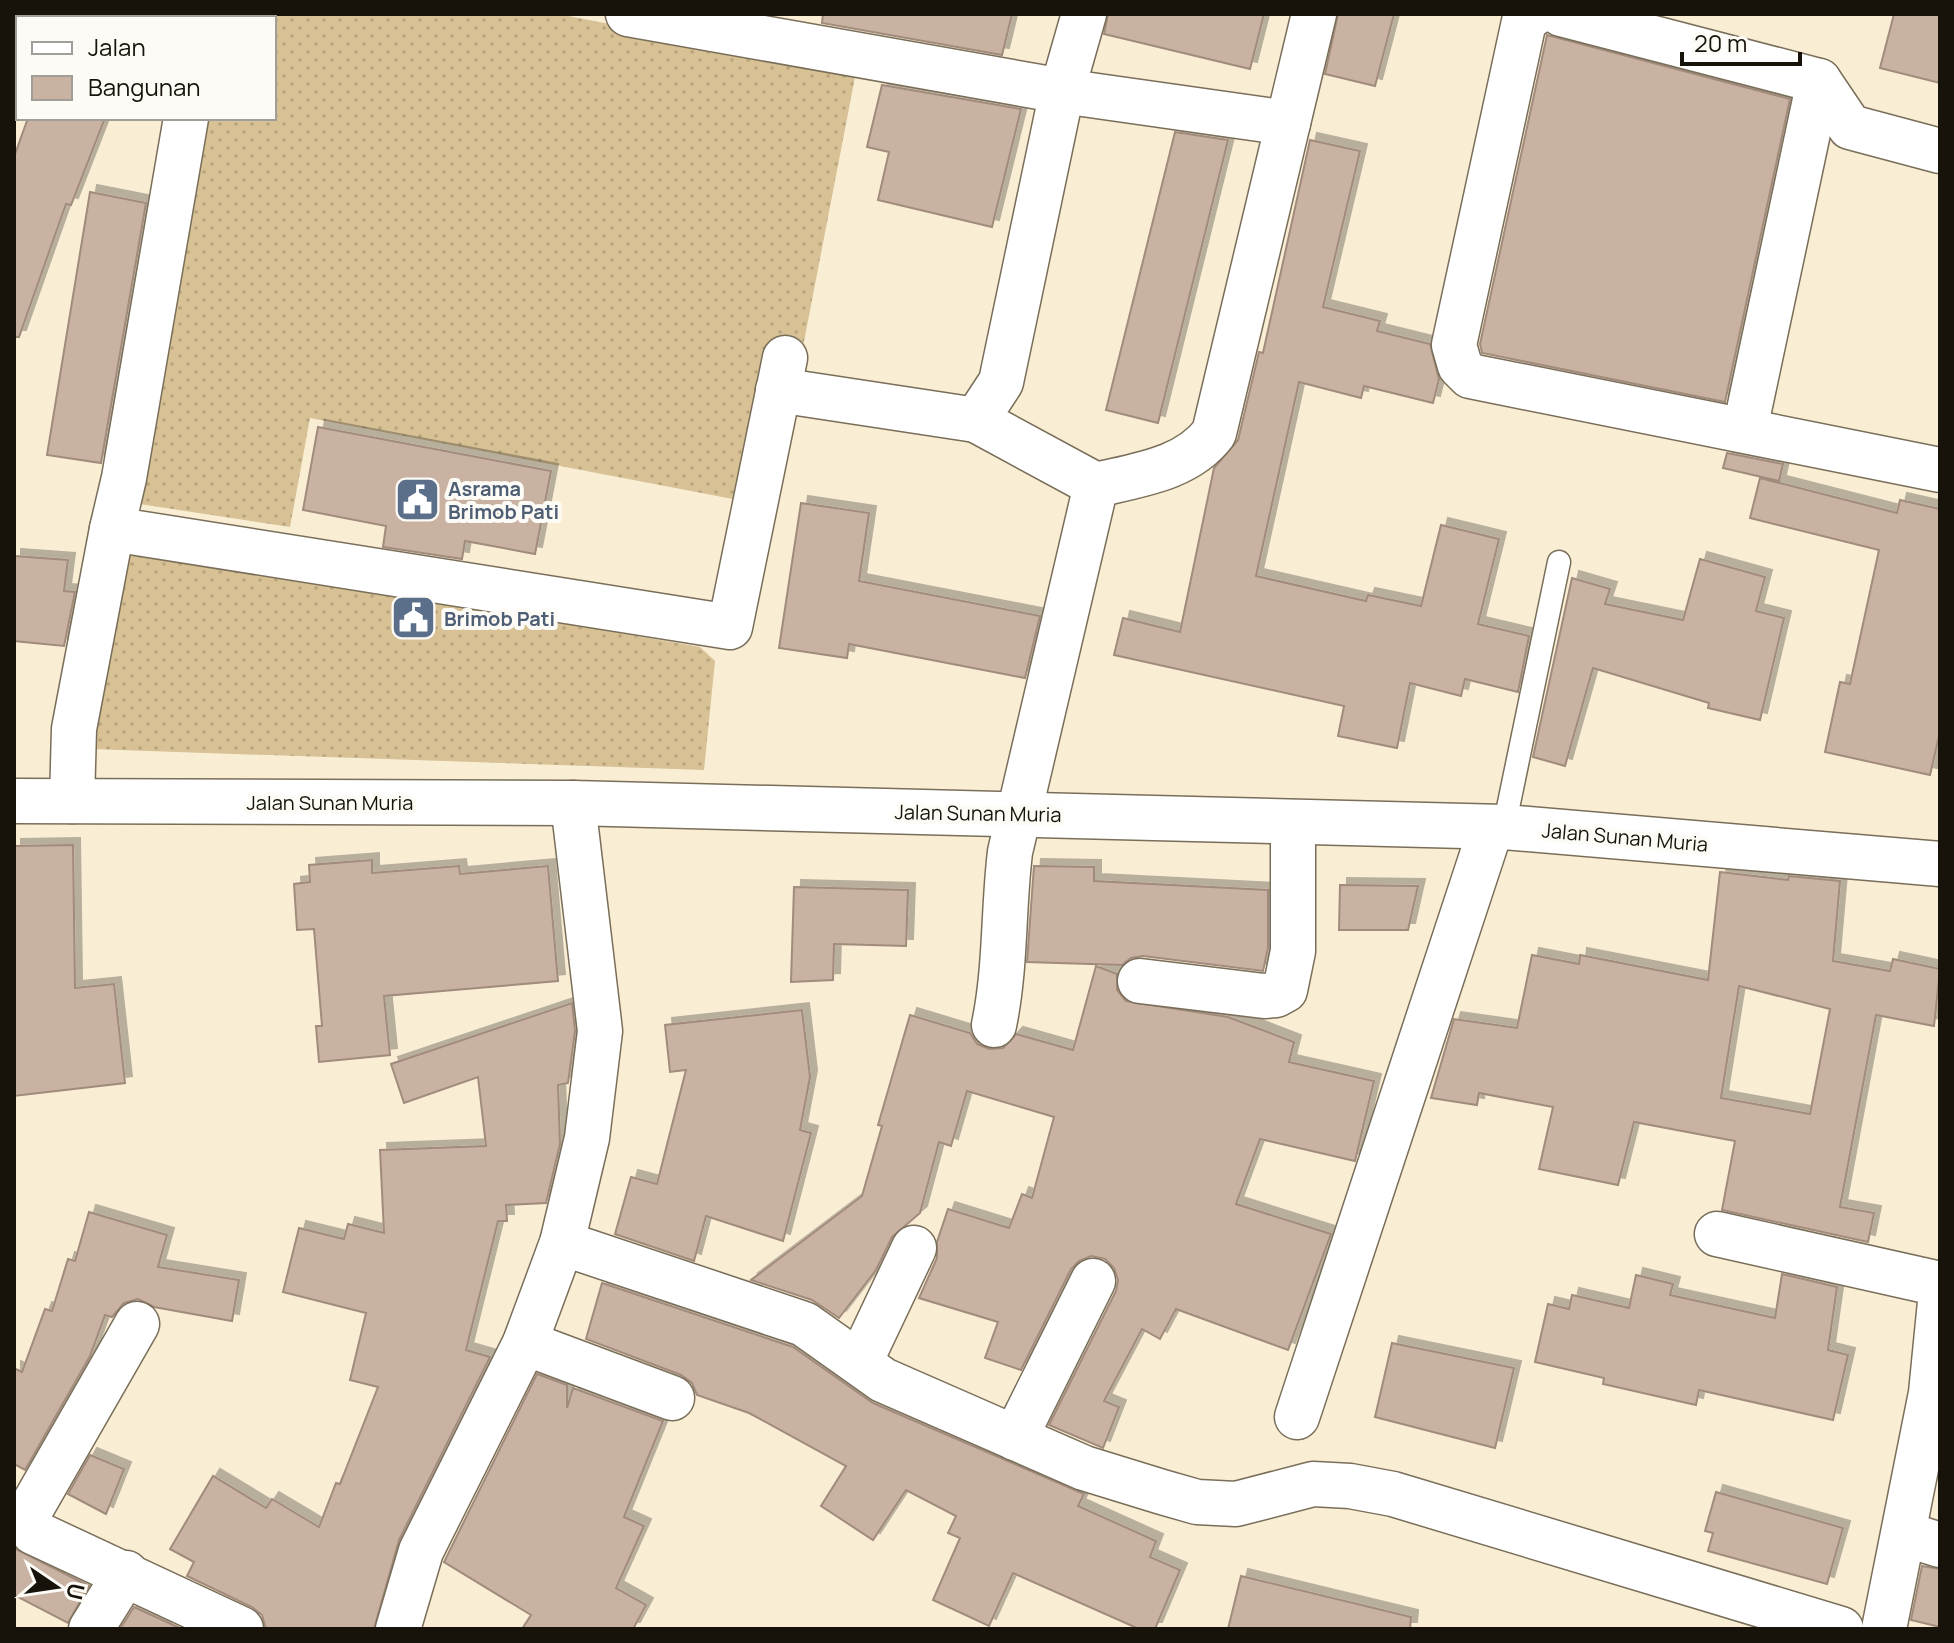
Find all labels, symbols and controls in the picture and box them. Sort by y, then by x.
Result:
legend [16,16,276,120]
scale bar [1682,16,1800,66]
text: 20 m [1694,26,1747,59]
text: Jalan [88,30,146,63]
text: Bangunan [88,70,201,103]
public building icon: Asrama Brimob Pati [393,475,441,523]
place label: Asrama Brimob Pati [448,475,559,525]
public building icon: Brimob Pati [389,594,437,642]
place label: Brimob Pati [444,605,555,632]
street label: Jalan Sunan Muria [247,789,413,816]
street label: Jalan Sunan Muria [894,798,1062,828]
street label: Jalan Sunan Muria [1541,816,1709,858]
north arrow [16,1547,96,1627]
text: U [59,1580,92,1603]

